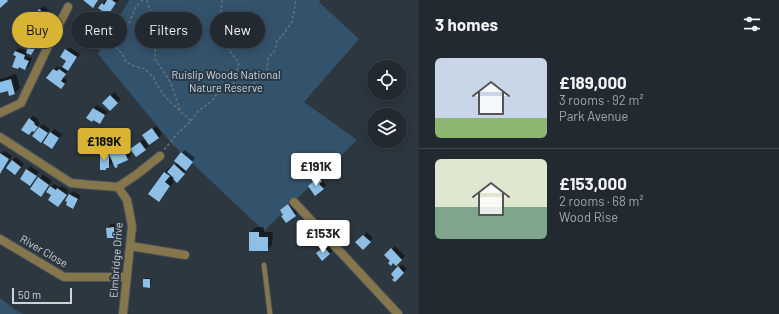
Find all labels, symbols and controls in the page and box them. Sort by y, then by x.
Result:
chip: Buy [12,12,63,48]
chip: Rent [71,12,127,48]
chip: Filters [135,12,202,48]
chip: New [210,12,265,48]
icon: filters [741,13,763,35]
text: 3 homes [435,14,498,34]
map controls [367,60,407,148]
button: locate [367,60,407,100]
park label: Ruislip Woods National Nature Reserve [172,68,280,94]
text: £189,000 [559,72,627,92]
icon: home [467,74,515,122]
text: 3 rooms · 92 m² [559,92,643,108]
button: layers [367,108,407,148]
text: Park Avenue [559,108,628,124]
pin: £189K [76,128,132,162]
text: £189K [87,133,121,149]
pin: £191K [288,153,344,187]
text: £191K [300,158,332,174]
text: £153,000 [559,173,627,193]
icon: home [467,175,515,223]
text: 2 rooms · 68 m² [559,193,643,209]
text: Wood Rise [559,209,618,225]
pin: £153K [295,220,351,254]
street label: Elmbridge Drive [106,222,125,298]
text: £153K [306,225,340,241]
street label: River Close [18,232,71,270]
scale bar [12,286,72,305]
text: 50 m [18,288,41,301]

